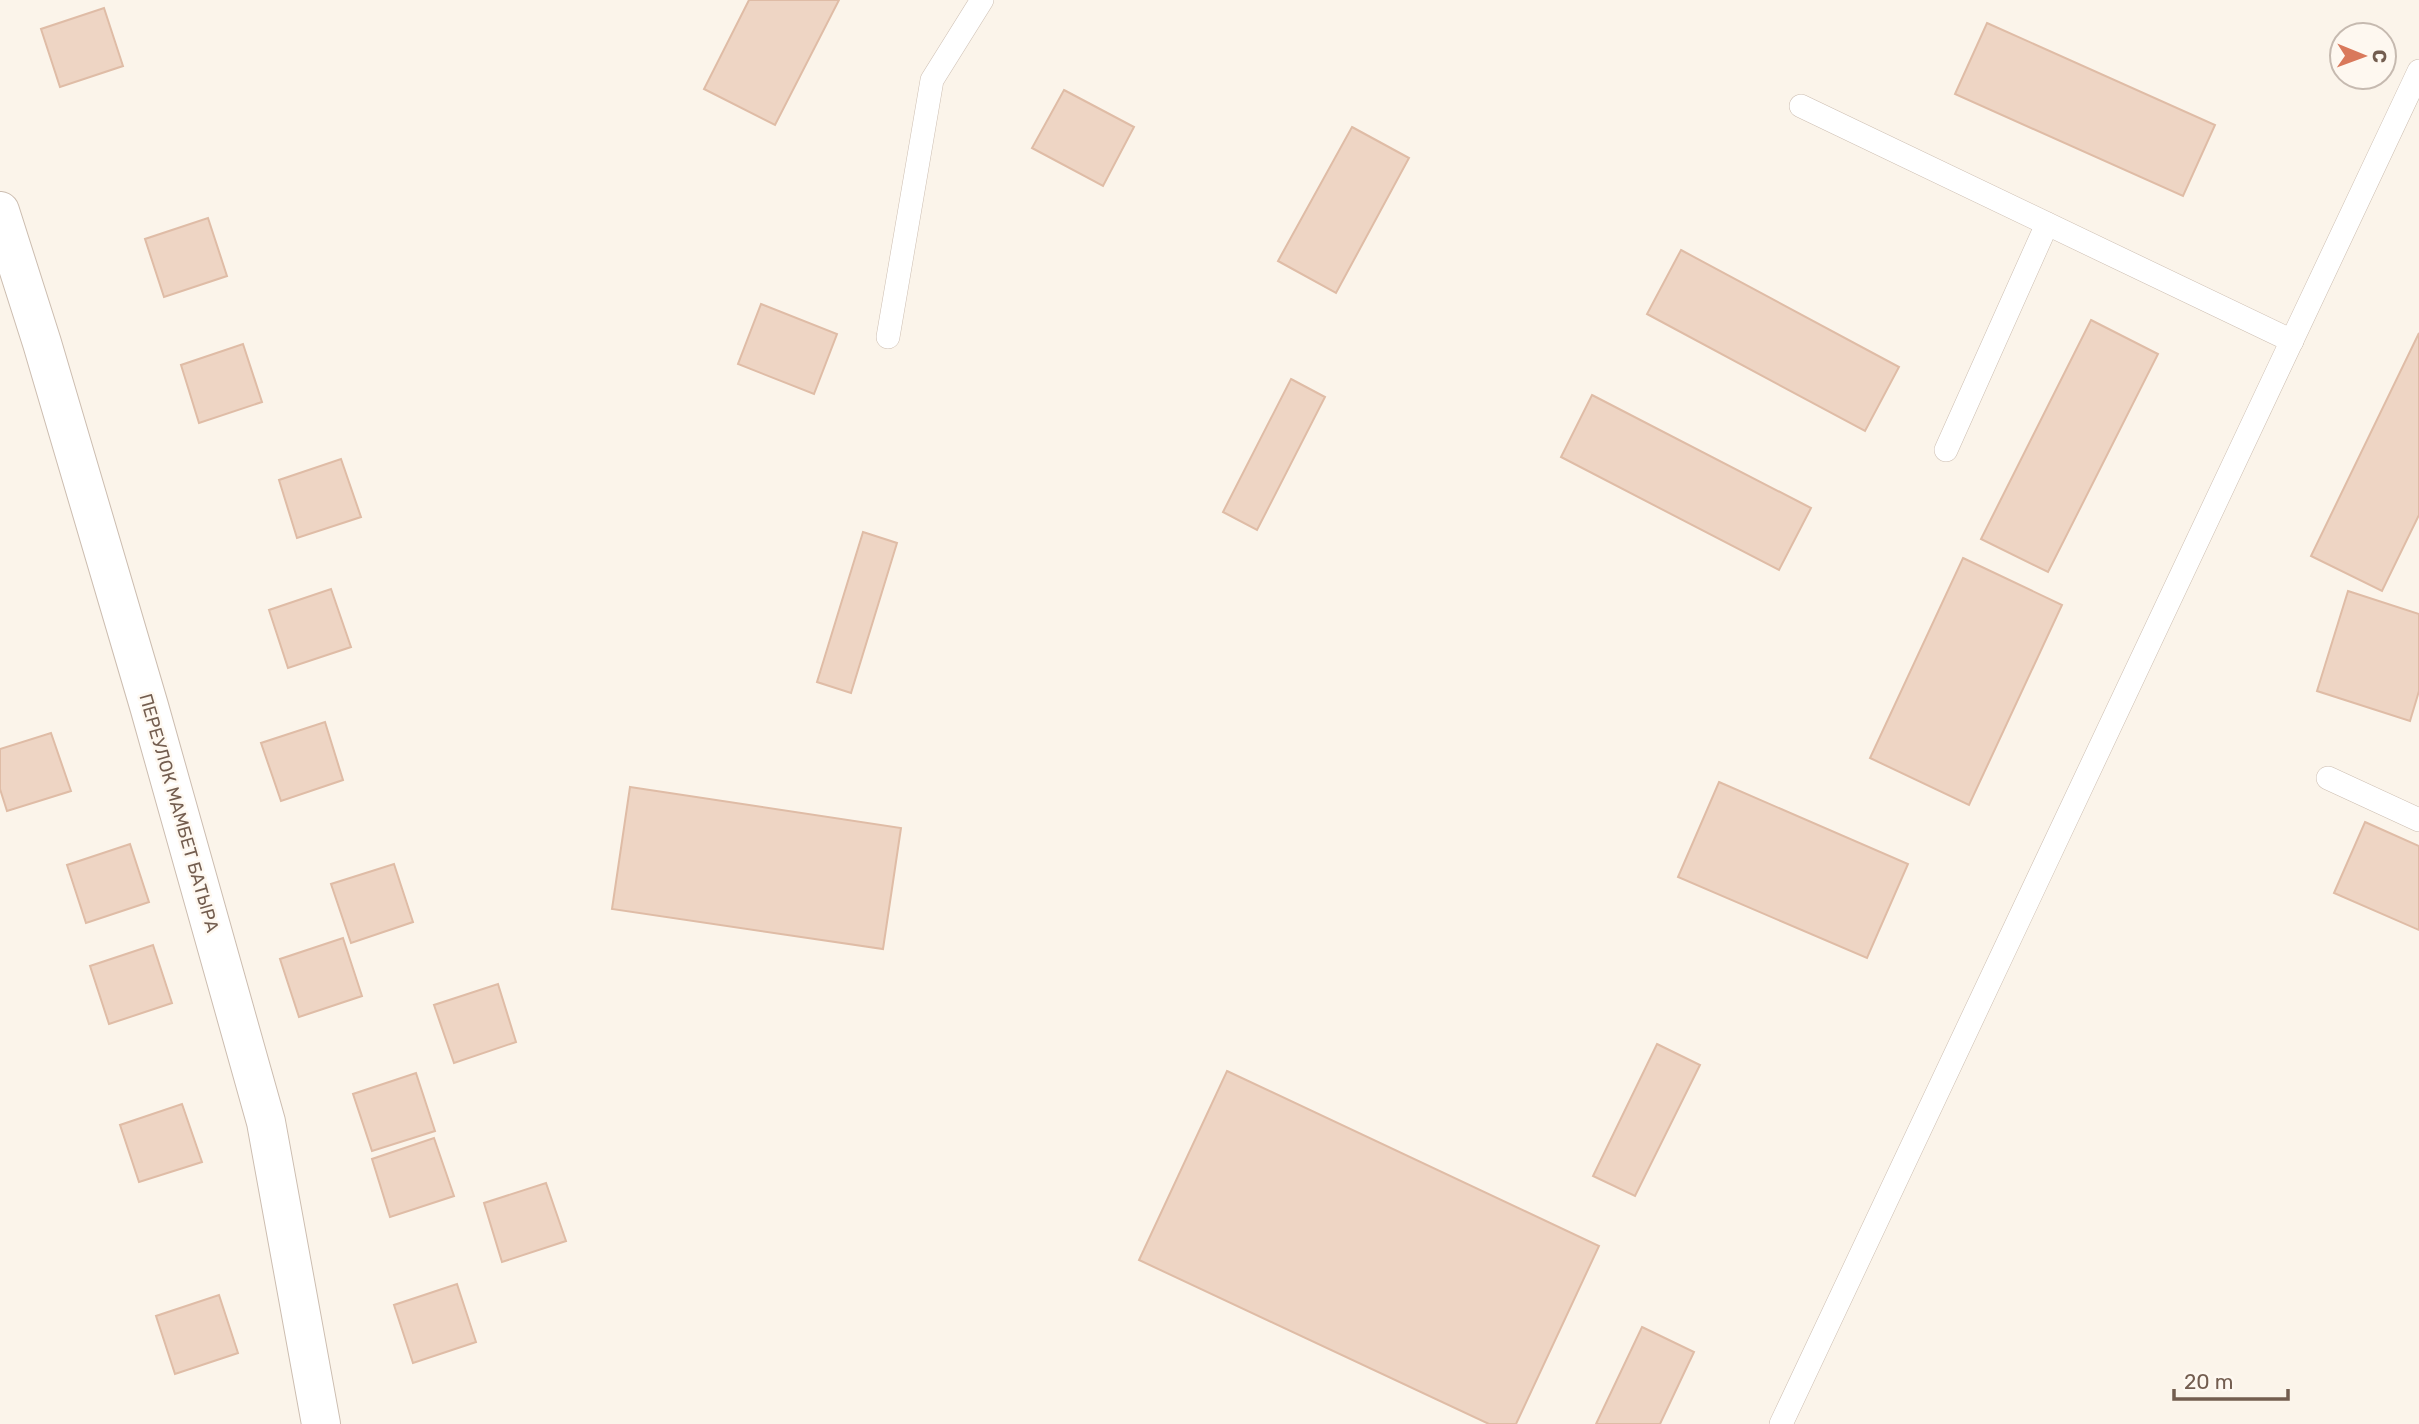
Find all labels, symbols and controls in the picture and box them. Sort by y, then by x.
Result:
north arrow [2328,21,2398,91]
text: С [2368,49,2391,63]
street label: ПЕРЕУЛОК МАМБЕТ БАТЫРА [134,691,224,935]
scale bar [2174,1358,2288,1402]
text: 20 m [2184,1369,2233,1394]

